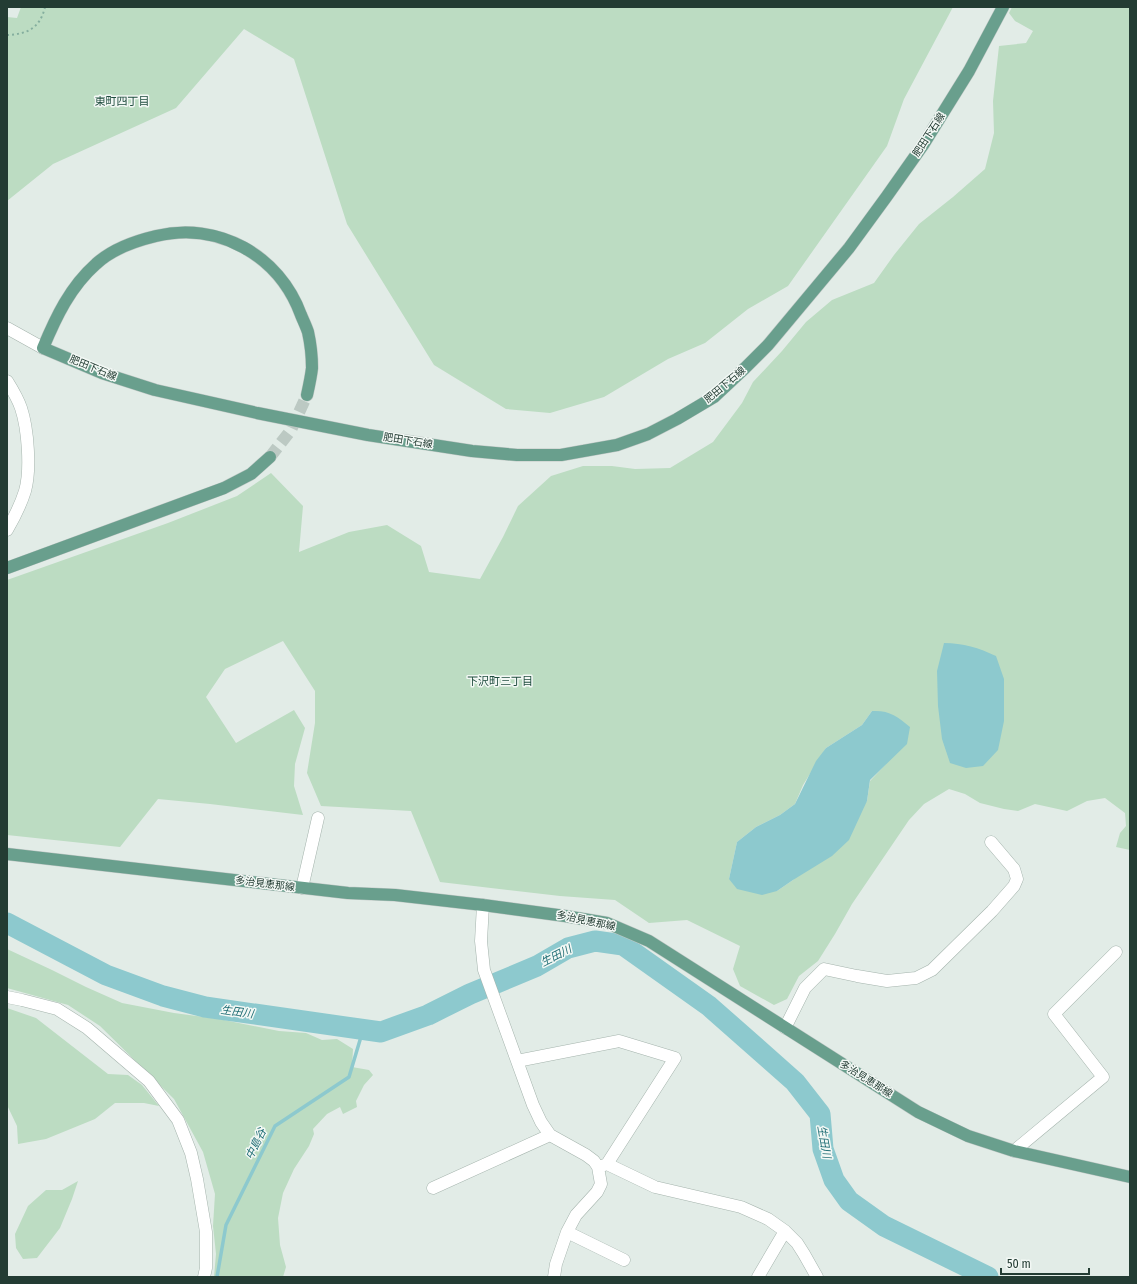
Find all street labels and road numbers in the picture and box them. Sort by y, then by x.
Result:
street label: 肥田下石線 [910,111,948,159]
street label: 肥田下石線 [68,353,118,383]
street label: 肥田下石線 [702,364,748,406]
street label: 肥田下石線 [382,431,434,451]
street label: 多治見恵那線 [234,874,296,894]
street label: 多治見恵那線 [555,909,617,933]
street label: 多治見恵那線 [837,1058,895,1100]

